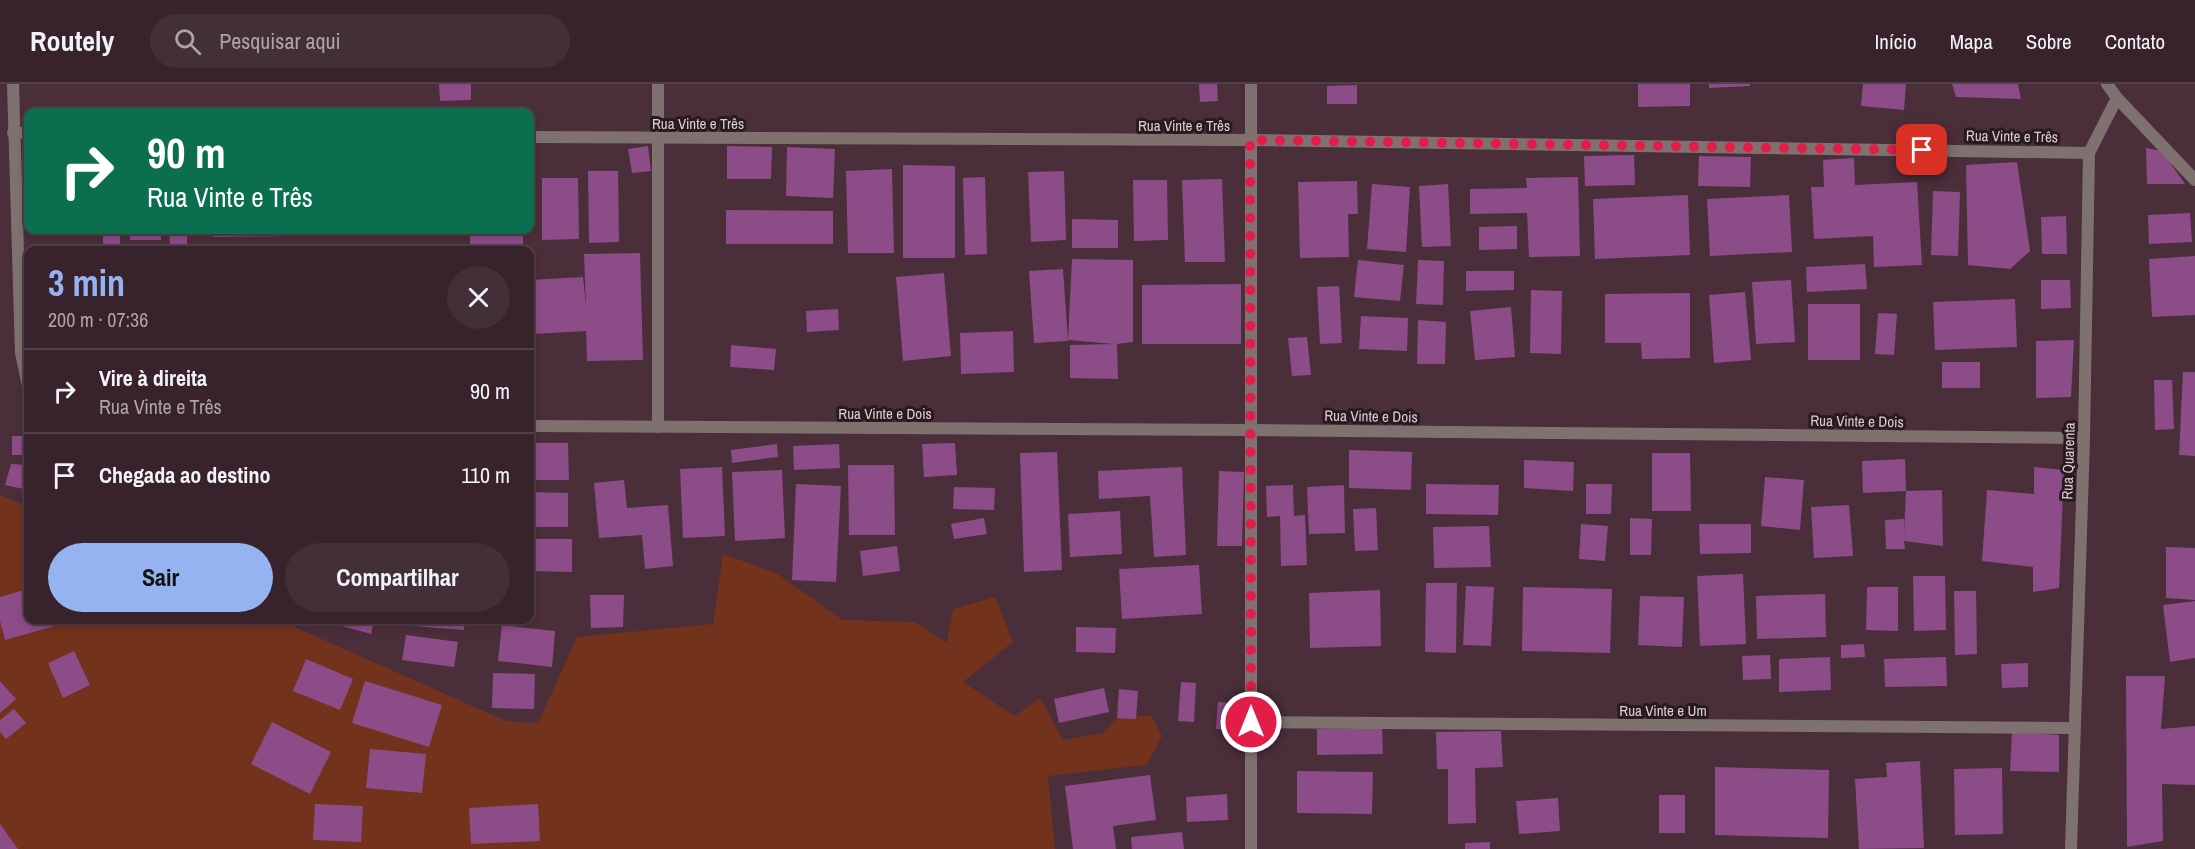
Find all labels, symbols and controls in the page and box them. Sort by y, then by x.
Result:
search box [150,14,570,68]
text: Routely [30,22,114,60]
icon: search [171,25,204,58]
text: Pesquisar aqui [219,26,341,56]
text: Início [1875,27,1917,56]
text: Mapa [1950,27,1993,56]
text: Sobre [2026,27,2072,56]
text: Contato [2105,27,2165,56]
street label: Rua Vinte e Três [652,113,744,134]
street label: Rua Vinte e Três [1138,115,1230,136]
pin [1896,124,1947,175]
text: 90 m [147,125,226,181]
street label: Rua Vinte e Três [1966,125,2058,147]
icon: right [48,132,126,210]
icon: arrive [1905,133,1938,166]
text: Rua Vinte e Três [147,179,313,215]
text: 3 min [48,259,125,307]
button: close [447,266,510,329]
text: 200 m · 07:36 [48,306,148,333]
text: Vire à direita [99,363,207,393]
icon: right [48,375,81,408]
text: 90 m [470,376,510,406]
text: Rua Vinte e Três [99,393,222,420]
street label: Rua Vinte e Dois [838,403,932,424]
street label: Rua Vinte e Dois [1324,405,1418,427]
street label: Rua Vinte e Dois [1810,410,1904,432]
street label: Rua Quarenta [2056,422,2080,500]
icon: arrive [48,459,81,492]
text: Chegada ao destino [99,460,270,490]
text: 110 m [461,460,510,490]
button: Sair [48,543,273,612]
button: Compartilhar [285,543,510,612]
position arrow [1219,690,1283,754]
street label: Rua Vinte e Um [1619,700,1707,721]

